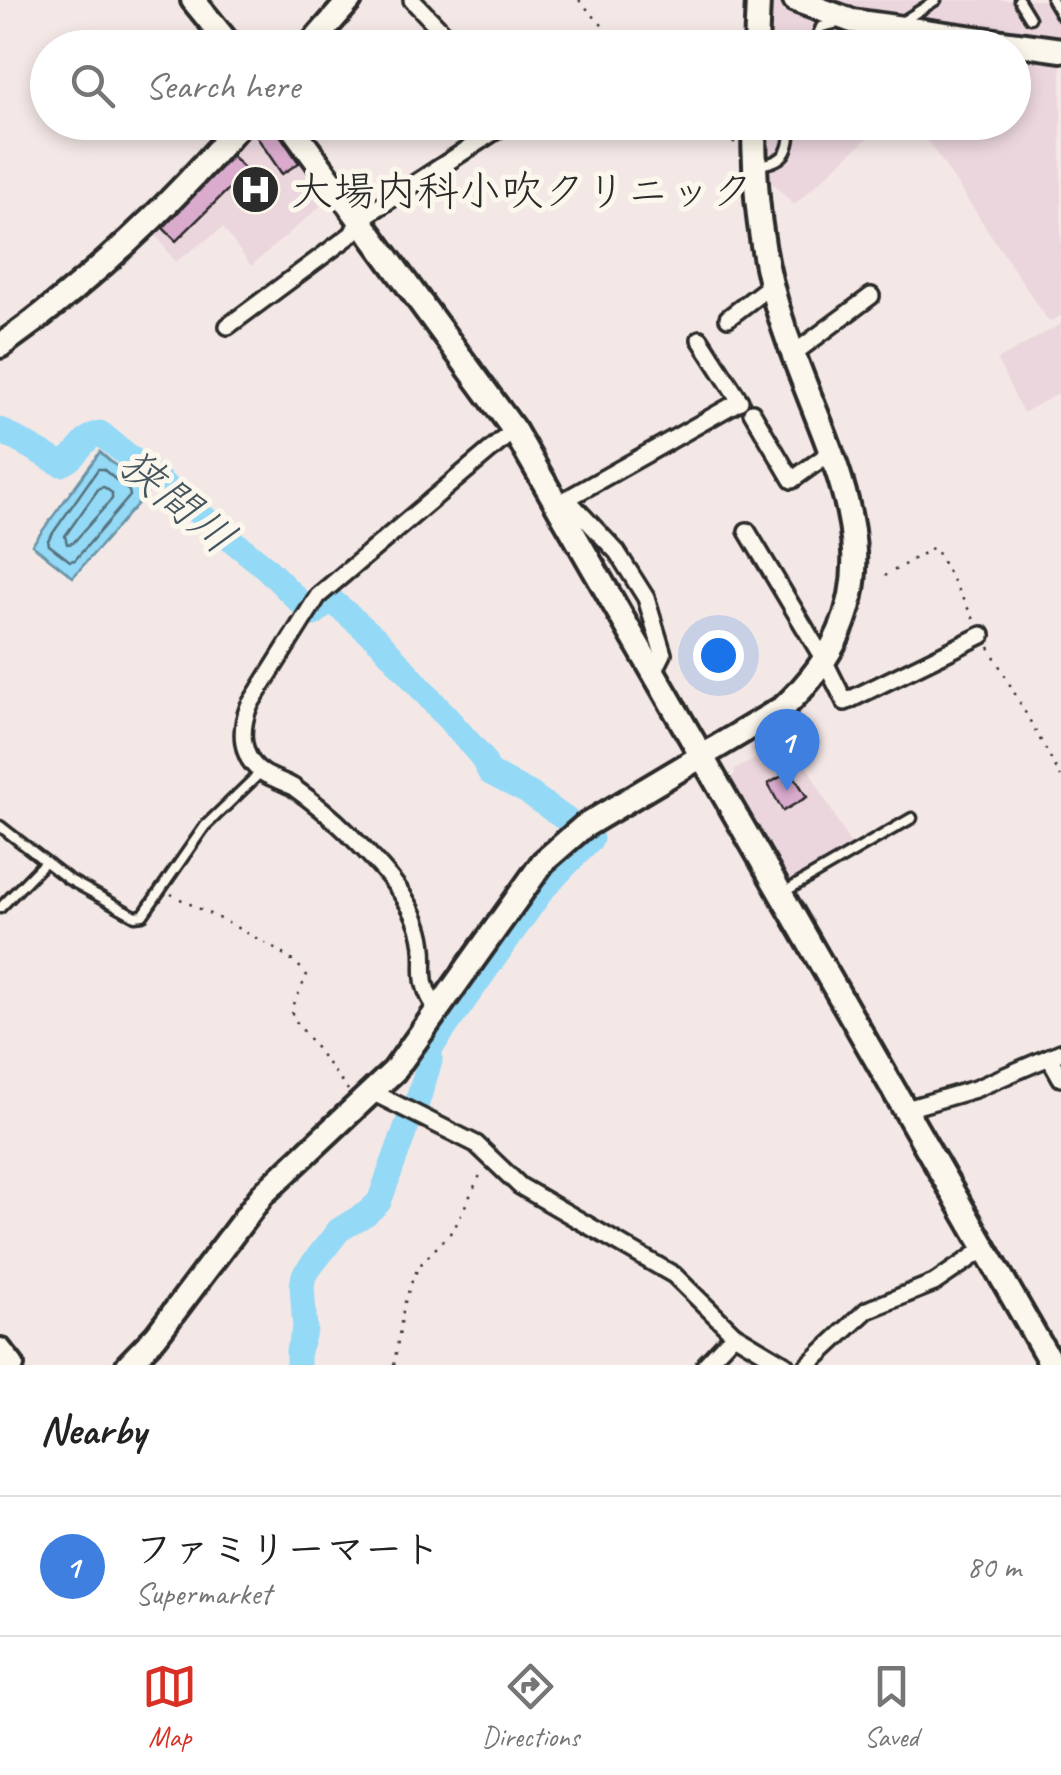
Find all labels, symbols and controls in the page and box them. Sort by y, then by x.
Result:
search box [30,30,1031,140]
icon: search [65,58,120,113]
text: Search here [145,62,300,109]
hospital icon: 大場内科小吹クリニック [230,164,282,216]
place label: 大場内科小吹クリニック [291,165,753,218]
water label: 狭間川 [107,436,247,566]
your location [693,630,744,681]
pin: 1 [754,708,820,791]
text: Nearby [40,1404,146,1457]
text: ファミリーマート [135,1526,441,1573]
text: 1 [65,1546,80,1587]
text: 80 m [967,1546,1021,1587]
text: Supermarket [135,1573,271,1614]
tab: Map [142,1659,197,1754]
tab: Directions [482,1659,579,1754]
tab: Saved [864,1659,919,1754]

